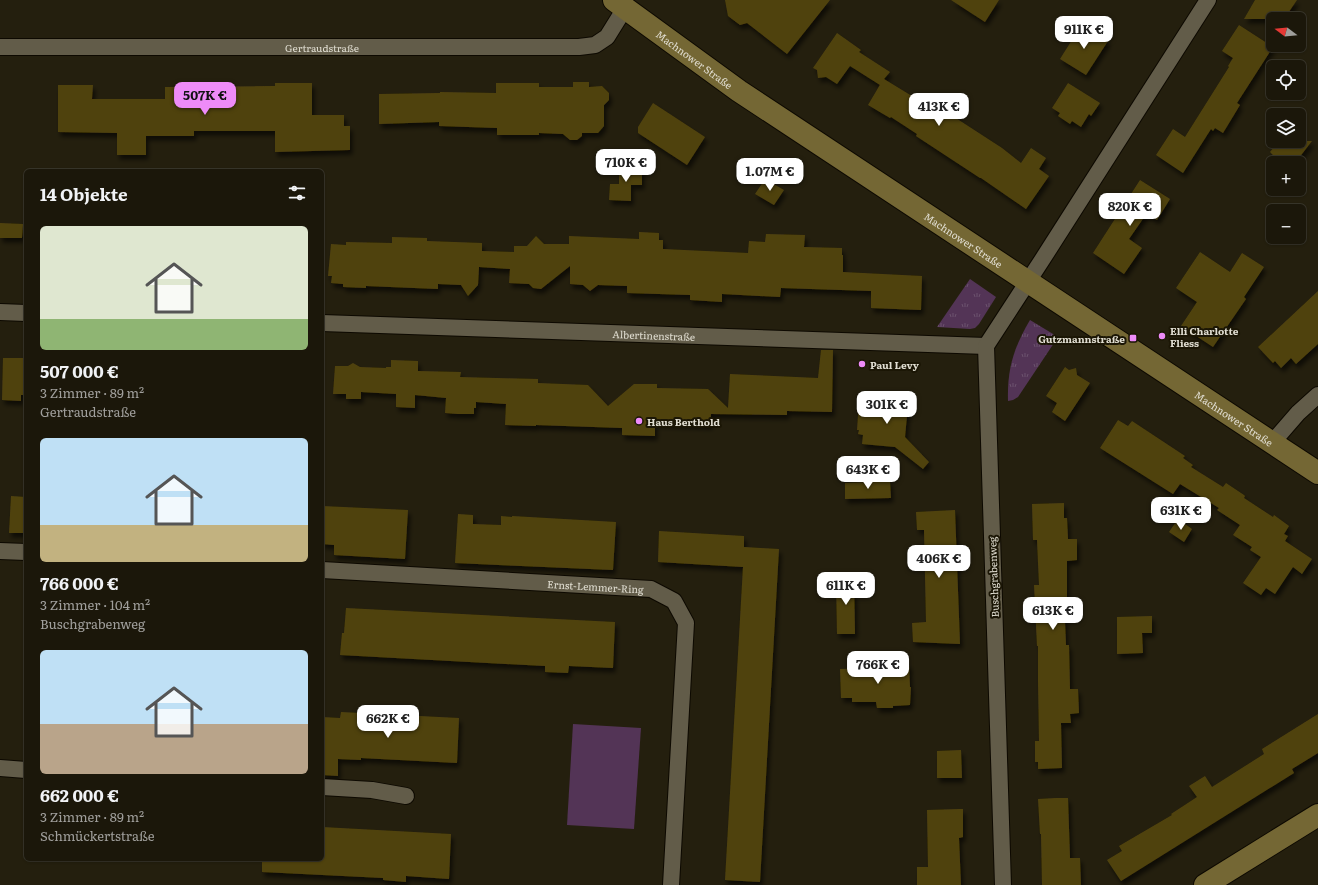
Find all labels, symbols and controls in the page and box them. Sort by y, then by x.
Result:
north arrow [1266,12,1306,52]
map controls [1266,12,1306,244]
pin: 911K € [1051,16,1117,50]
text: 911K € [1064,19,1104,38]
street label: Machnower Straße [654,26,736,92]
street label: Gertraudstraße [285,40,359,55]
button: locate [1266,60,1306,100]
pin: 507K € [172,82,238,116]
text: 507K € [183,85,227,104]
pin: 413K € [906,93,972,127]
text: 413K € [918,96,960,115]
button: layers [1266,108,1306,148]
pin: 710K € [593,149,659,183]
text: 710K € [605,152,647,171]
button: + [1266,156,1306,196]
pin: 1.07M € [733,158,807,192]
text: 1.07M € [745,161,795,180]
text: 14 Objekte [40,181,128,206]
icon: filters [286,182,308,204]
pin: 820K € [1097,193,1163,227]
text: 820K € [1108,196,1152,215]
button: − [1266,204,1306,244]
street label: Machnower Straße [922,208,1006,271]
icon: home [138,252,210,324]
place label: Elli Charlotte Fliess [1170,323,1239,350]
street label: Albertinenstraße [612,326,695,343]
place label: Gutzmannstraße [1038,331,1125,346]
marker: Elli Charlotte Fliess [1157,331,1167,341]
marker: Gutzmannstraße [1128,333,1138,343]
place label: Paul Levy [870,357,920,372]
text: 507 000 € [40,358,119,383]
marker: Paul Levy [857,359,867,369]
text: 3 Zimmer · 89 m² [40,383,144,402]
street label: Machnower Straße [1192,386,1276,449]
pin: 301K € [854,391,920,425]
text: 301K € [866,394,908,413]
text: Gertraudstraße [40,402,136,421]
place label: Haus Berthold [647,414,721,429]
marker: Haus Berthold [634,416,644,426]
pin: 643K € [835,456,901,490]
text: 643K € [846,459,890,478]
icon: home [138,464,210,536]
pin: 631K € [1148,497,1214,531]
text: 631K € [1160,500,1202,519]
street label: Buschgrabenweg [984,536,1002,618]
pin: 406K € [906,545,972,579]
text: 406K € [916,548,962,567]
text: 766 000 € [40,570,119,595]
pin: 611K € [813,572,879,606]
text: 611K € [826,575,866,594]
street label: Ernst-Lemmer-Ring [547,576,645,596]
text: 3 Zimmer · 104 m² [40,595,150,614]
pin: 613K € [1020,597,1086,631]
text: 613K € [1032,600,1074,619]
text: Buschgrabenweg [40,614,145,633]
pin: 766K € [845,651,911,685]
text: 766K € [856,654,900,673]
icon: home [138,676,210,748]
pin: 662K € [355,705,421,739]
text: 662K € [366,708,410,727]
text: 662 000 € [40,782,119,807]
text: 3 Zimmer · 89 m² [40,807,144,826]
text: Schmückertstraße [40,826,155,845]

